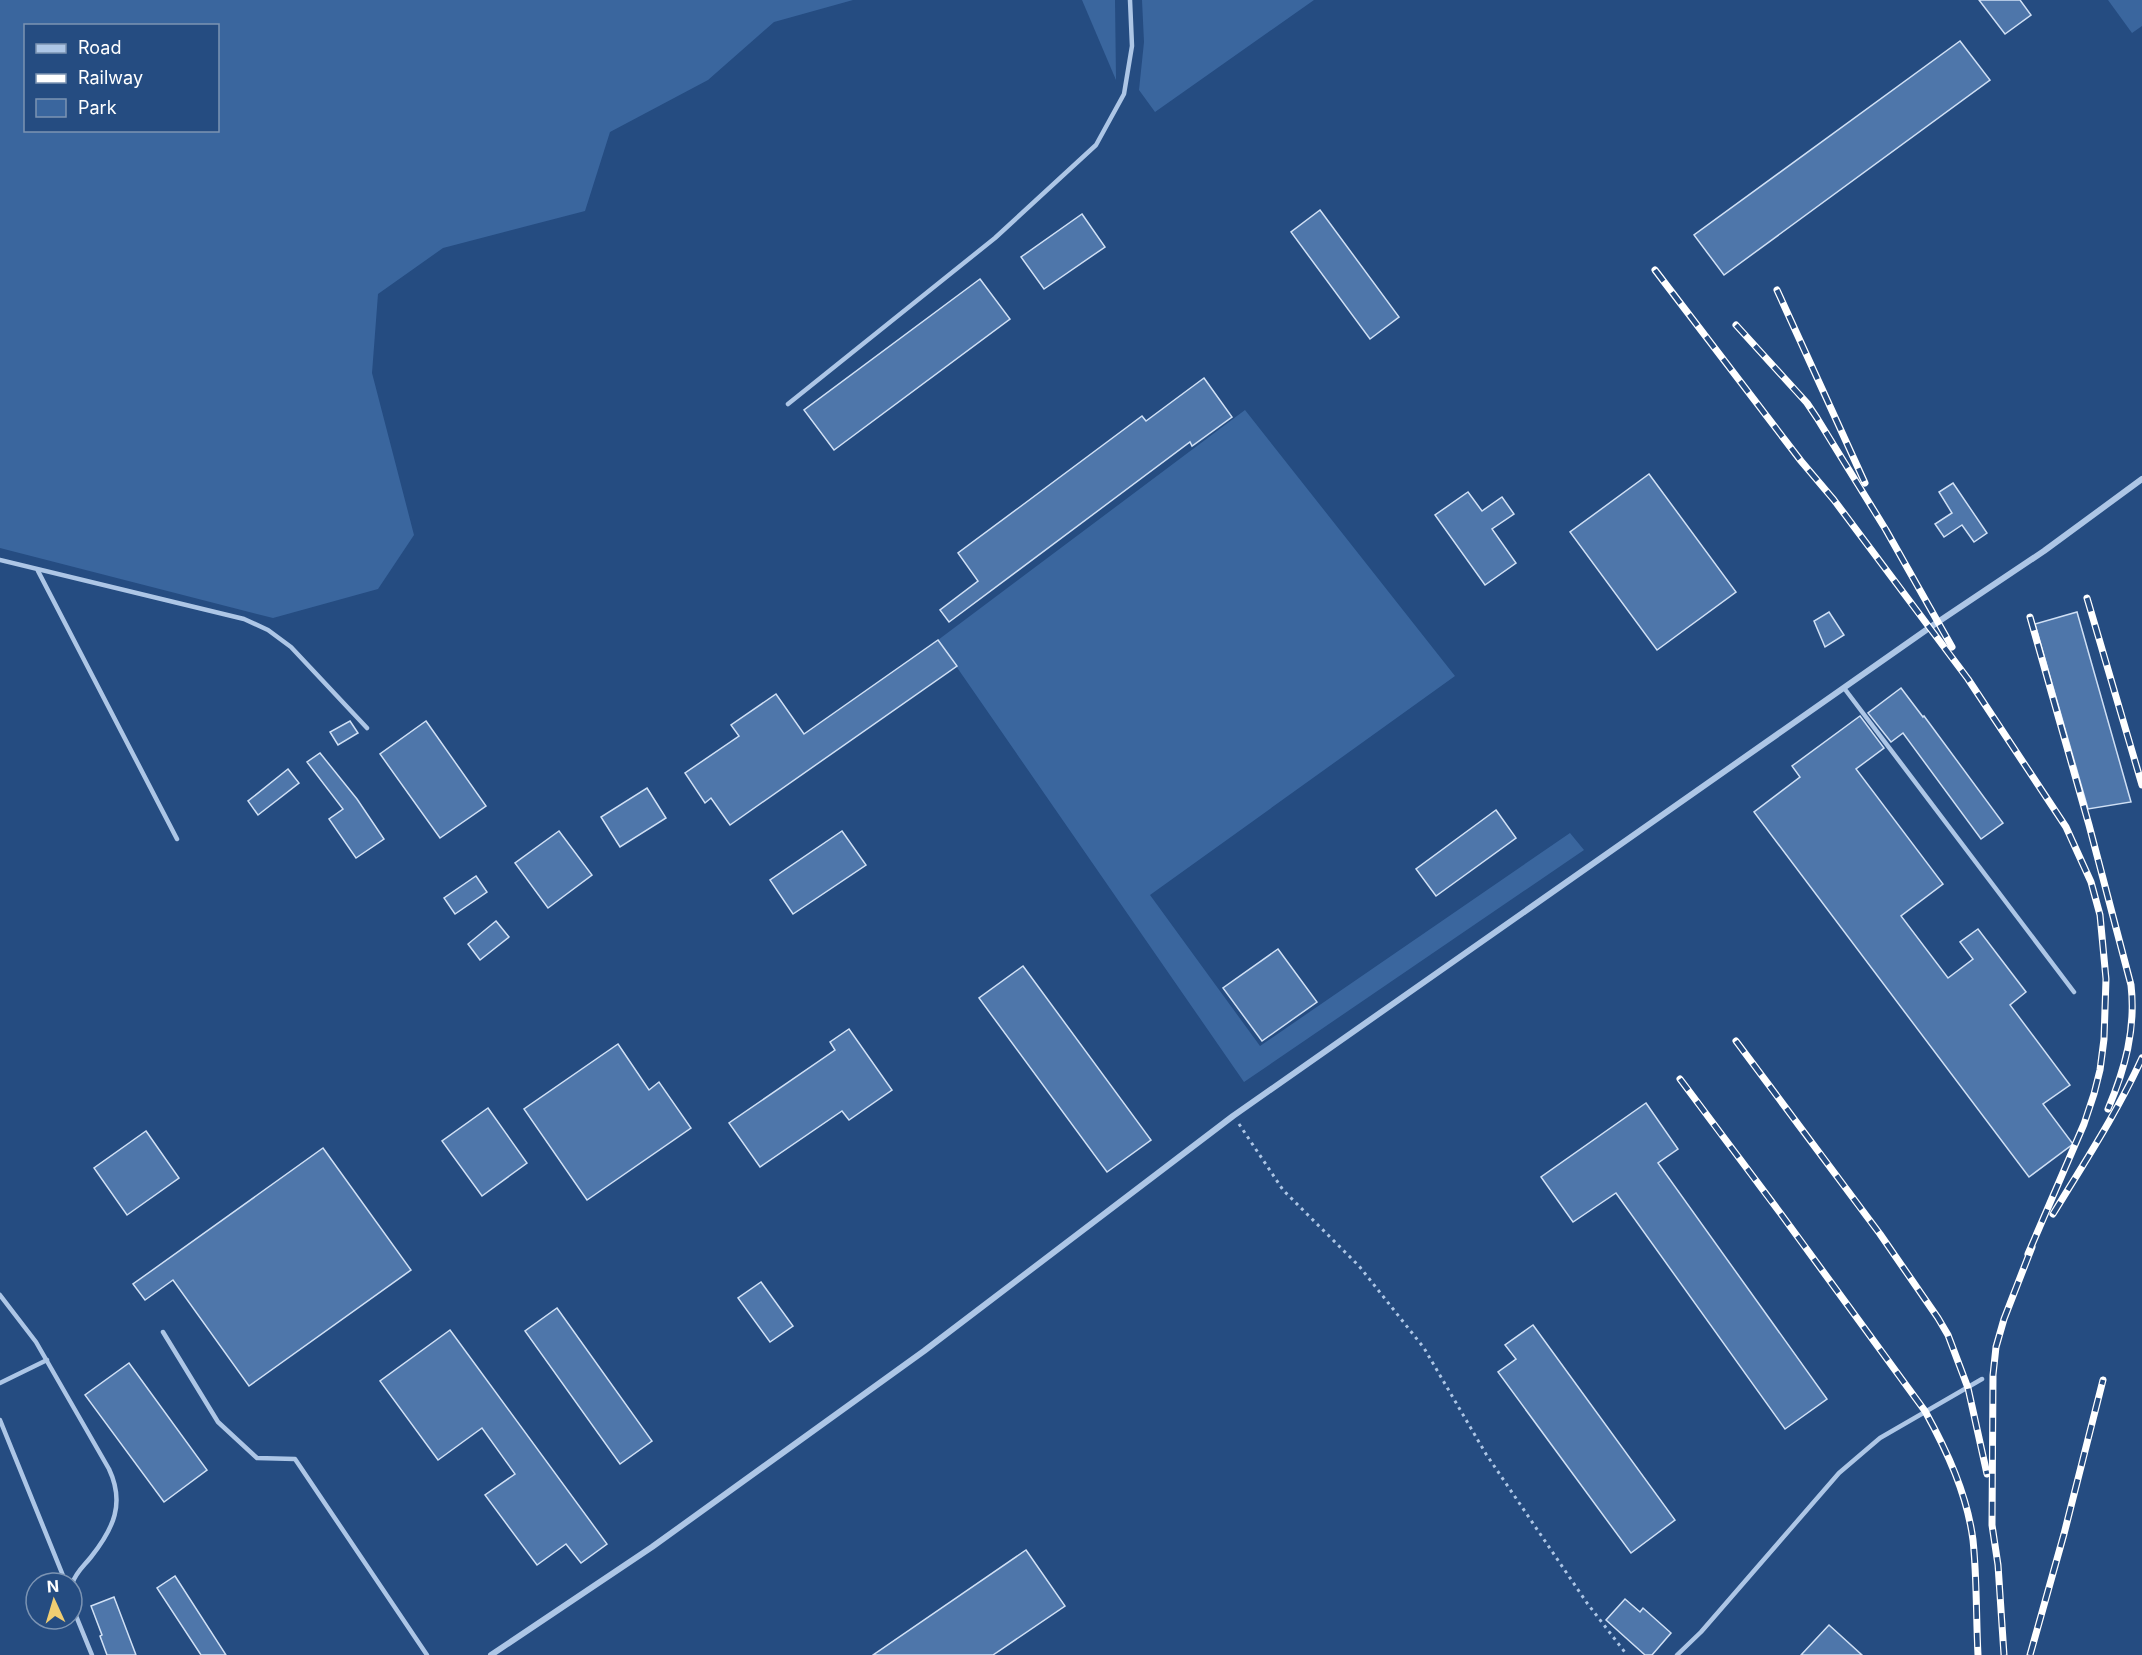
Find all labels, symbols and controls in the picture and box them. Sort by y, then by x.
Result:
legend [24,24,219,132]
text: Road [78,37,121,58]
text: Railway [78,67,143,88]
text: Park [78,97,117,118]
north arrow [24,1571,84,1631]
text: N [46,1576,60,1596]

